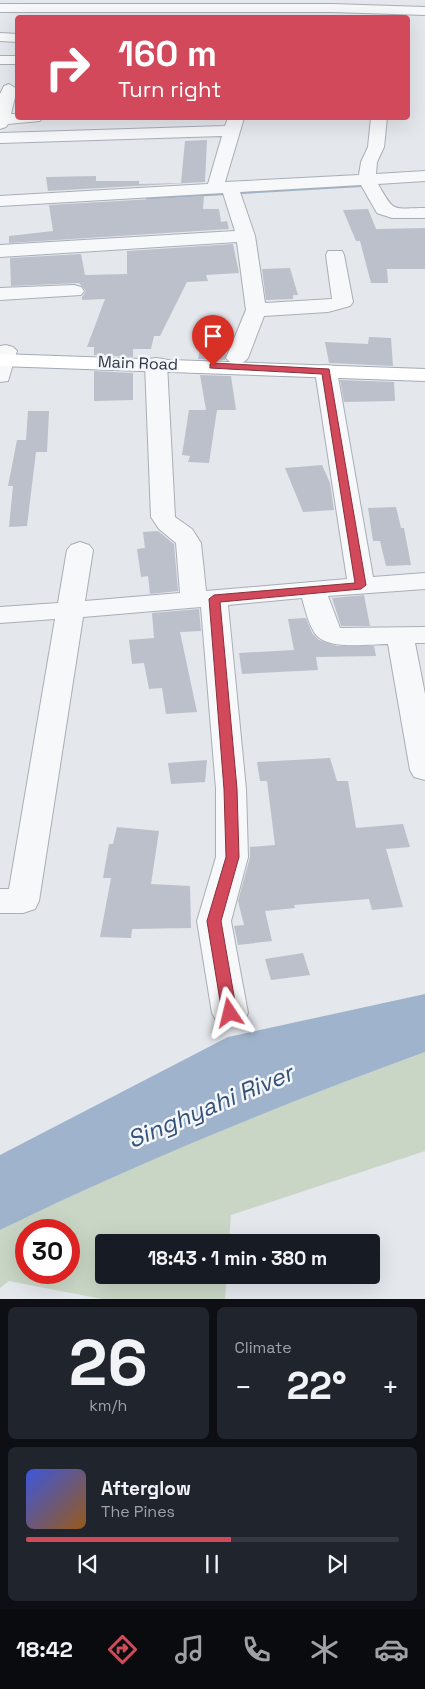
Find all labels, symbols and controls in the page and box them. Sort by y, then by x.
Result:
text: 160 m [118,32,217,76]
icon: right [35,35,100,100]
text: Turn right [118,75,221,103]
pin [192,315,234,366]
icon: arrive [199,322,227,350]
street label: Main Road [98,351,178,375]
position arrow [203,986,255,1038]
water label: Singhyahi River [122,1056,300,1155]
speed limit sign: 30 [15,1219,80,1284]
text: 18:43 · 1 min · 380 m [148,1246,327,1271]
text: 26 [69,1321,148,1404]
text: Climate [235,1337,292,1358]
text: 22° [287,1362,347,1410]
text: − [235,1369,252,1405]
text: + [382,1369,399,1405]
text: km/h [89,1395,127,1416]
text: Afterglow [101,1476,191,1501]
text: The Pines [101,1501,175,1522]
icon: previous [74,1550,102,1578]
icon: pause [198,1550,226,1578]
icon: next [323,1550,351,1578]
icon: directions [105,1632,140,1667]
icon: music [172,1632,207,1667]
icon: phone [239,1632,274,1667]
icon: climate [307,1632,342,1667]
icon: car [374,1632,409,1667]
text: 18:42 [16,1635,73,1663]

